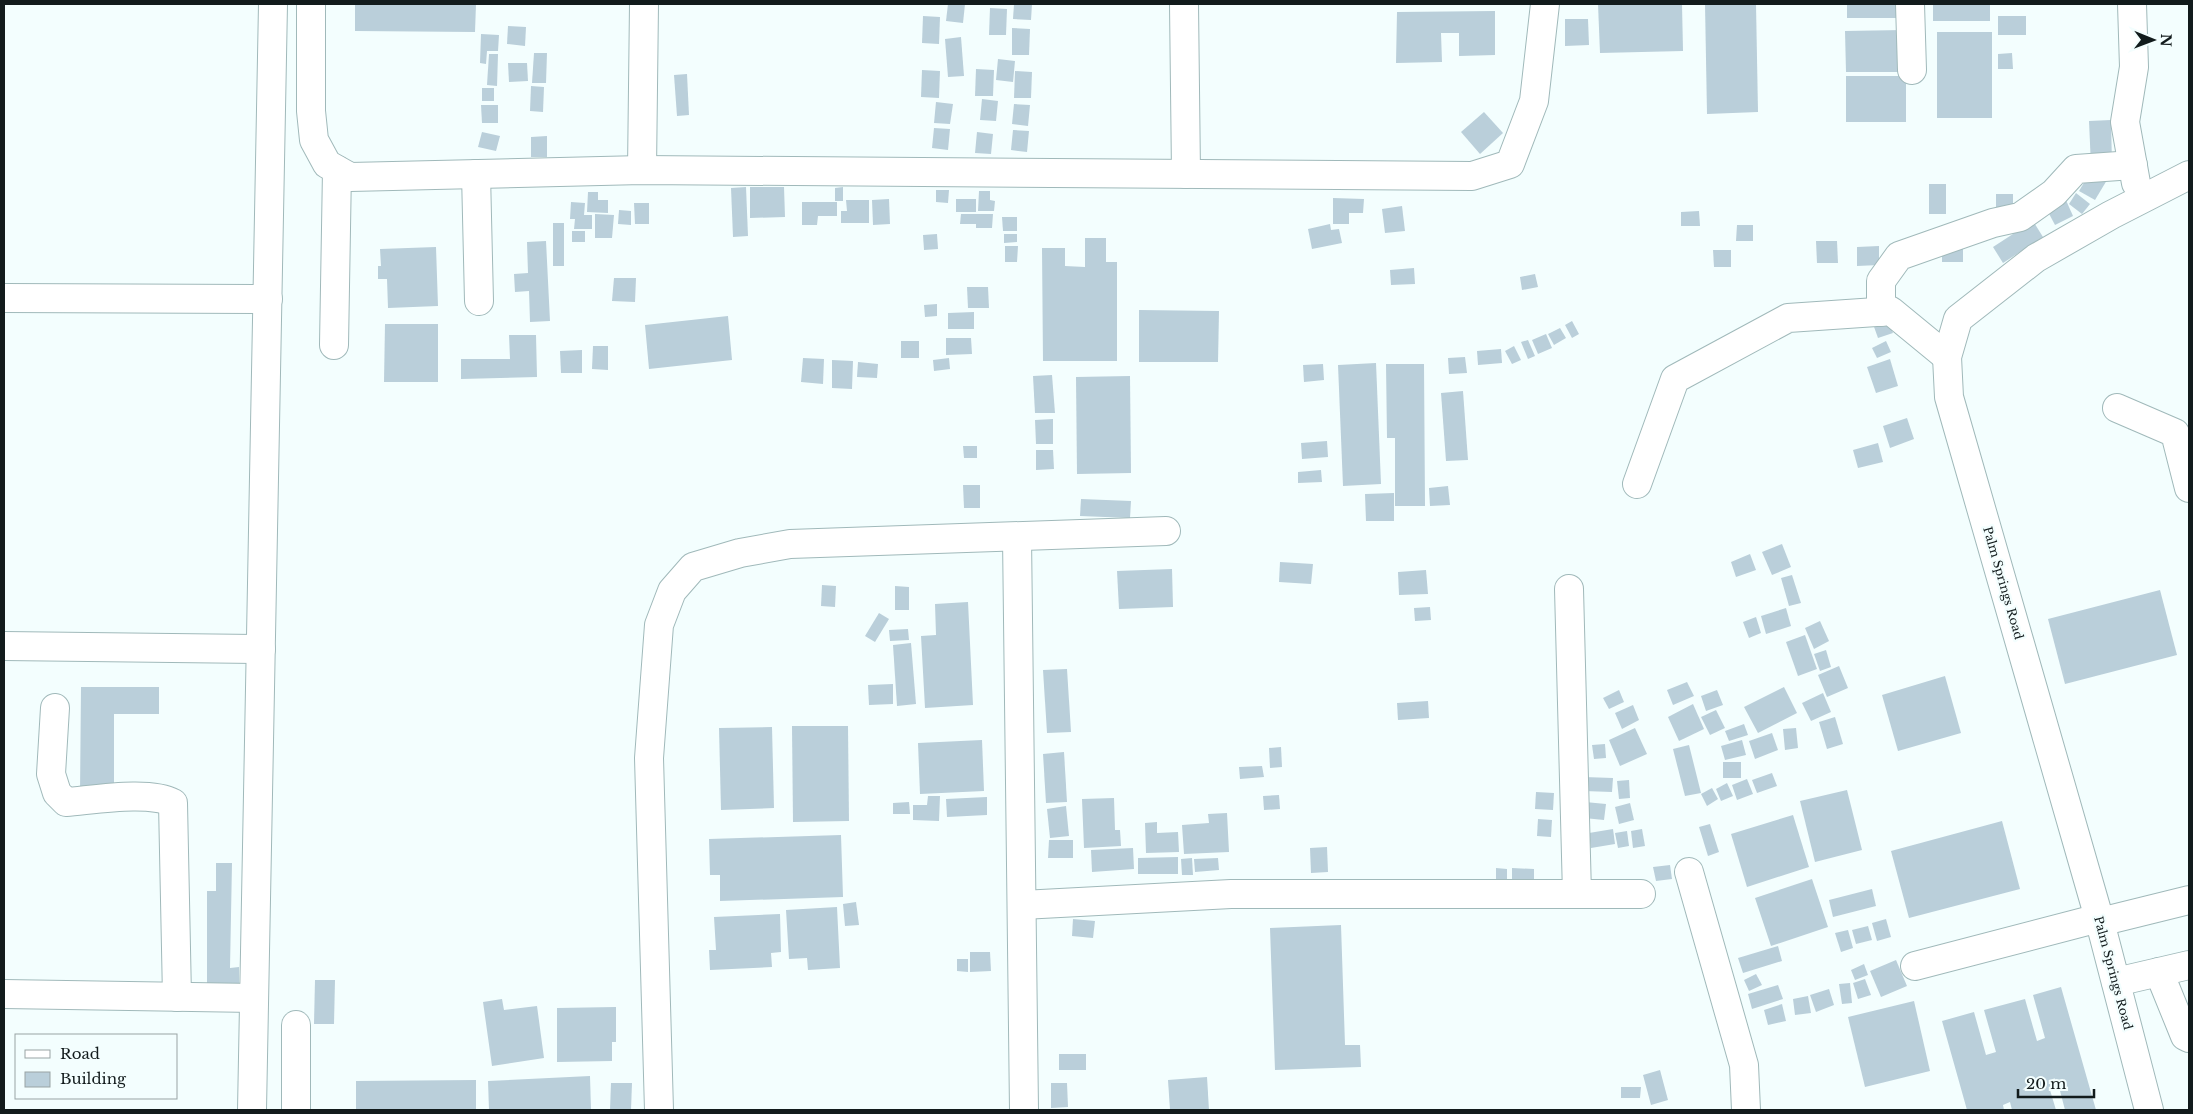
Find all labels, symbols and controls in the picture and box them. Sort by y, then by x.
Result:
north arrow [2128,15,2178,65]
text: N [2157,33,2175,47]
street label: Palm Springs Road [1980,525,2027,641]
street label: Palm Springs Road [2091,914,2136,1031]
legend [15,1034,178,1099]
text: Road [60,1044,100,1063]
scale bar [2018,1066,2094,1098]
text: Building [60,1069,127,1088]
text: 20 m [2026,1074,2066,1093]

